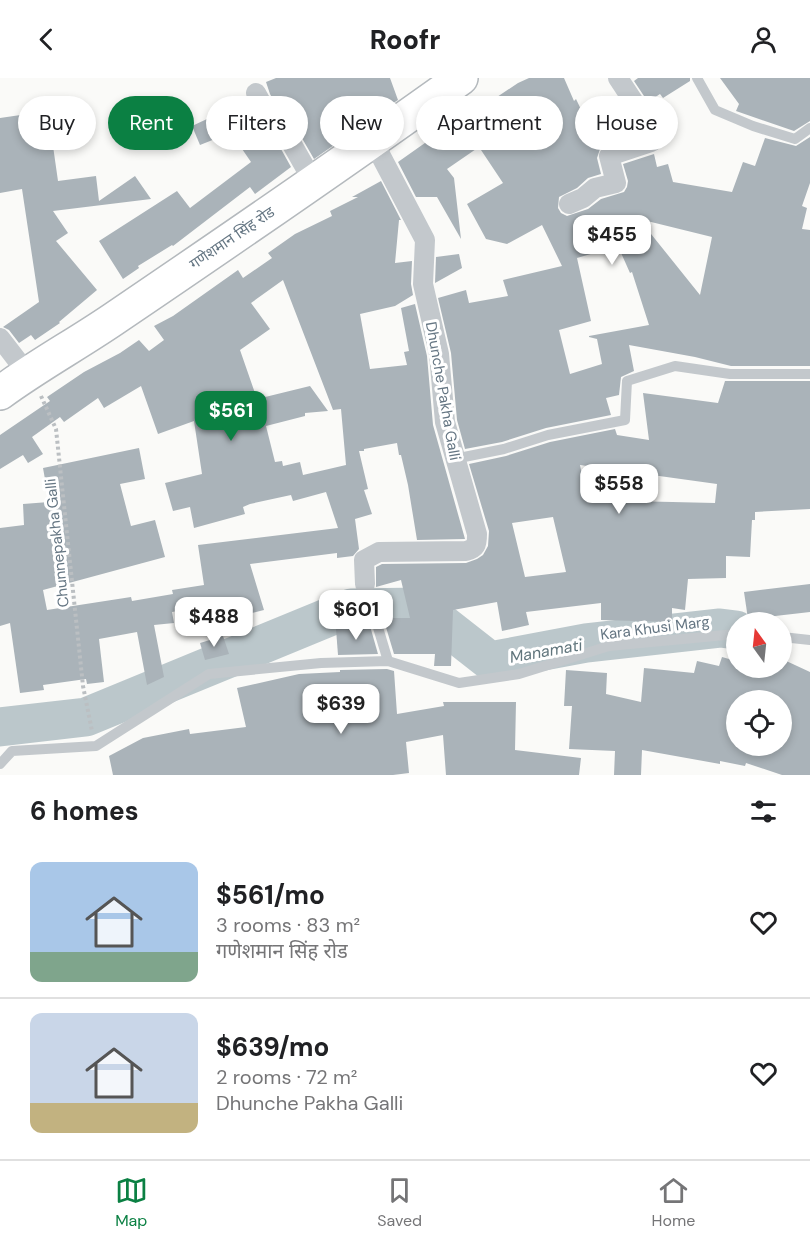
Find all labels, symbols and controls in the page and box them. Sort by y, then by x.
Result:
text: Roofr [370,22,440,57]
icon: back [30,23,63,56]
icon: person [747,23,780,56]
chip: Buy [18,96,96,150]
chip: Rent [108,96,194,150]
chip: Filters [206,96,308,150]
chip: New [320,96,404,150]
chip: Apartment [416,96,563,150]
chip: House [575,96,678,150]
street label: गणेशमान सिंह रोड [186,202,279,274]
pin: $455 [576,215,648,266]
text: $455 [587,221,637,247]
street label: Dhunche Pakha Galli [421,320,465,462]
pin: $561 [195,391,267,442]
text: $561 [209,397,253,423]
pin: $558 [583,464,655,515]
text: $558 [594,470,644,496]
street label: Chunnepakha Galli [40,478,74,608]
pin: $601 [320,590,392,641]
text: $601 [333,596,379,622]
pin: $488 [178,597,250,648]
text: $488 [189,603,239,629]
street label: Kara Khusi Marg [599,611,711,645]
north arrow [726,612,792,678]
map controls [726,612,792,756]
water label: Manamati [508,634,585,668]
pin: $639 [305,684,377,735]
text: $639 [316,690,366,716]
button: locate [726,690,792,756]
text: 6 homes [30,794,138,828]
icon: filters [747,795,780,828]
text: $561/mo [216,878,325,912]
icon: home [78,886,150,958]
icon: heart [747,906,780,939]
text: 3 rooms · 83 m² [216,912,360,938]
text: गणेशमान सिंह रोड [216,938,348,964]
text: $639/mo [216,1030,329,1064]
icon: home [78,1037,150,1109]
icon: heart [747,1057,780,1090]
text: 2 rooms · 72 m² [216,1064,357,1090]
text: Dhunche Pakha Galli [216,1090,403,1116]
tab: Map [115,1174,148,1231]
tab: Saved [377,1174,422,1231]
tab: Home [652,1174,695,1231]

